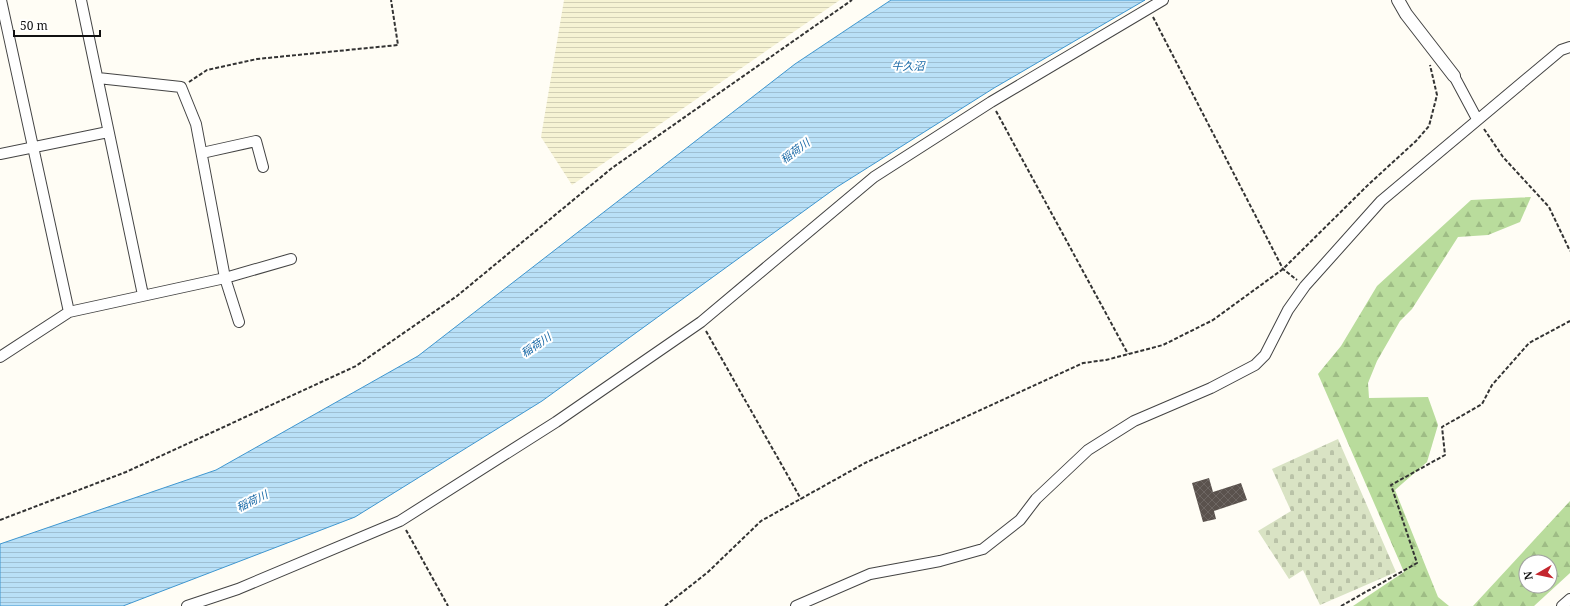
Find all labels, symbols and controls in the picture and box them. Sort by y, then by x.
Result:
scale bar [14,12,100,38]
text: 50 m [20,17,48,34]
water label: 牛久沼 [892,58,926,73]
water label: 稲荷川 [777,134,813,167]
water label: 稲荷川 [518,329,554,360]
water label: 稲荷川 [234,486,271,515]
north arrow [1518,554,1558,594]
text: N [1519,570,1536,581]

